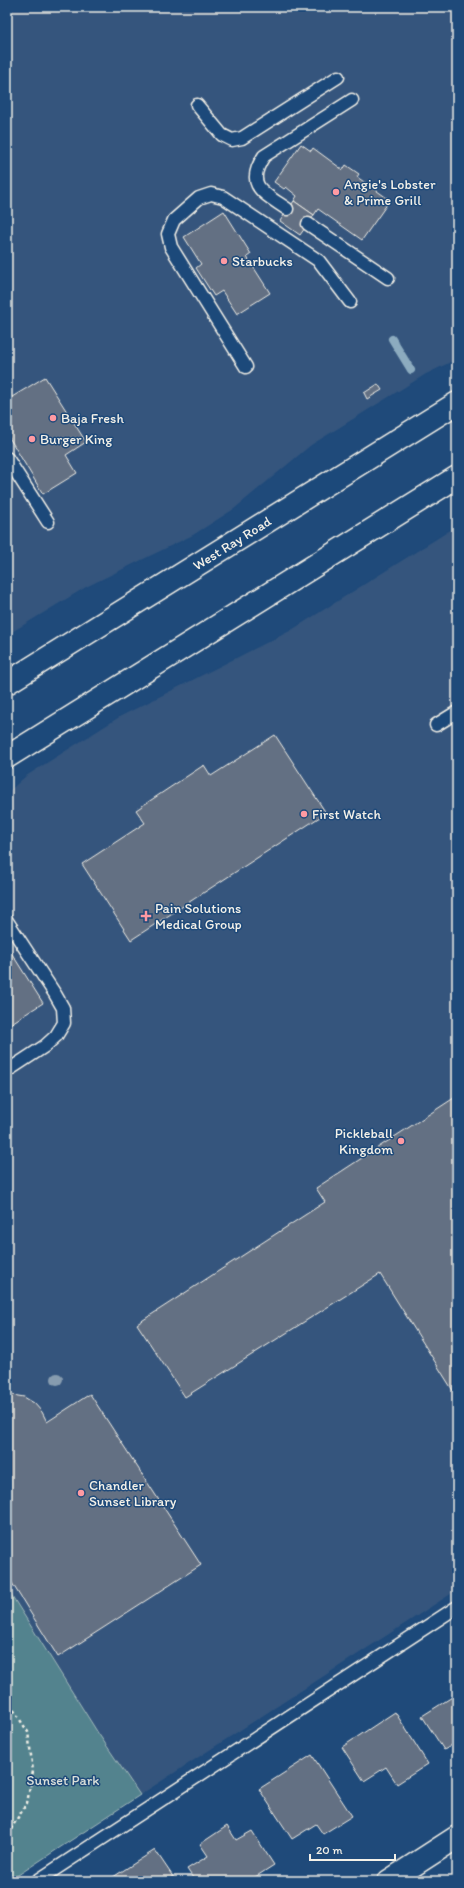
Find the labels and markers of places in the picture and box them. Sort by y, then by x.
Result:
place label: Angie's Lobster & Prime Grill [344,176,436,209]
marker: Angie's Lobster & Prime Grill [331,187,341,197]
place label: Starbucks [232,253,293,270]
marker: Starbucks [219,256,229,266]
place label: Baja Fresh [61,410,124,427]
marker: Baja Fresh [48,413,58,423]
place label: Burger King [40,431,113,448]
marker: Burger King [27,434,37,444]
place label: First Watch [312,806,381,823]
marker: First Watch [299,809,309,819]
place label: Pain Solutions Medical Group [155,900,242,933]
marker: Pain Solutions Medical Group [140,910,152,922]
place label: Pickleball Kingdom [335,1125,393,1158]
marker: Pickleball Kingdom [396,1136,406,1146]
place label: Chandler Sunset Library [89,1477,177,1510]
marker: Chandler Sunset Library [76,1488,86,1498]

